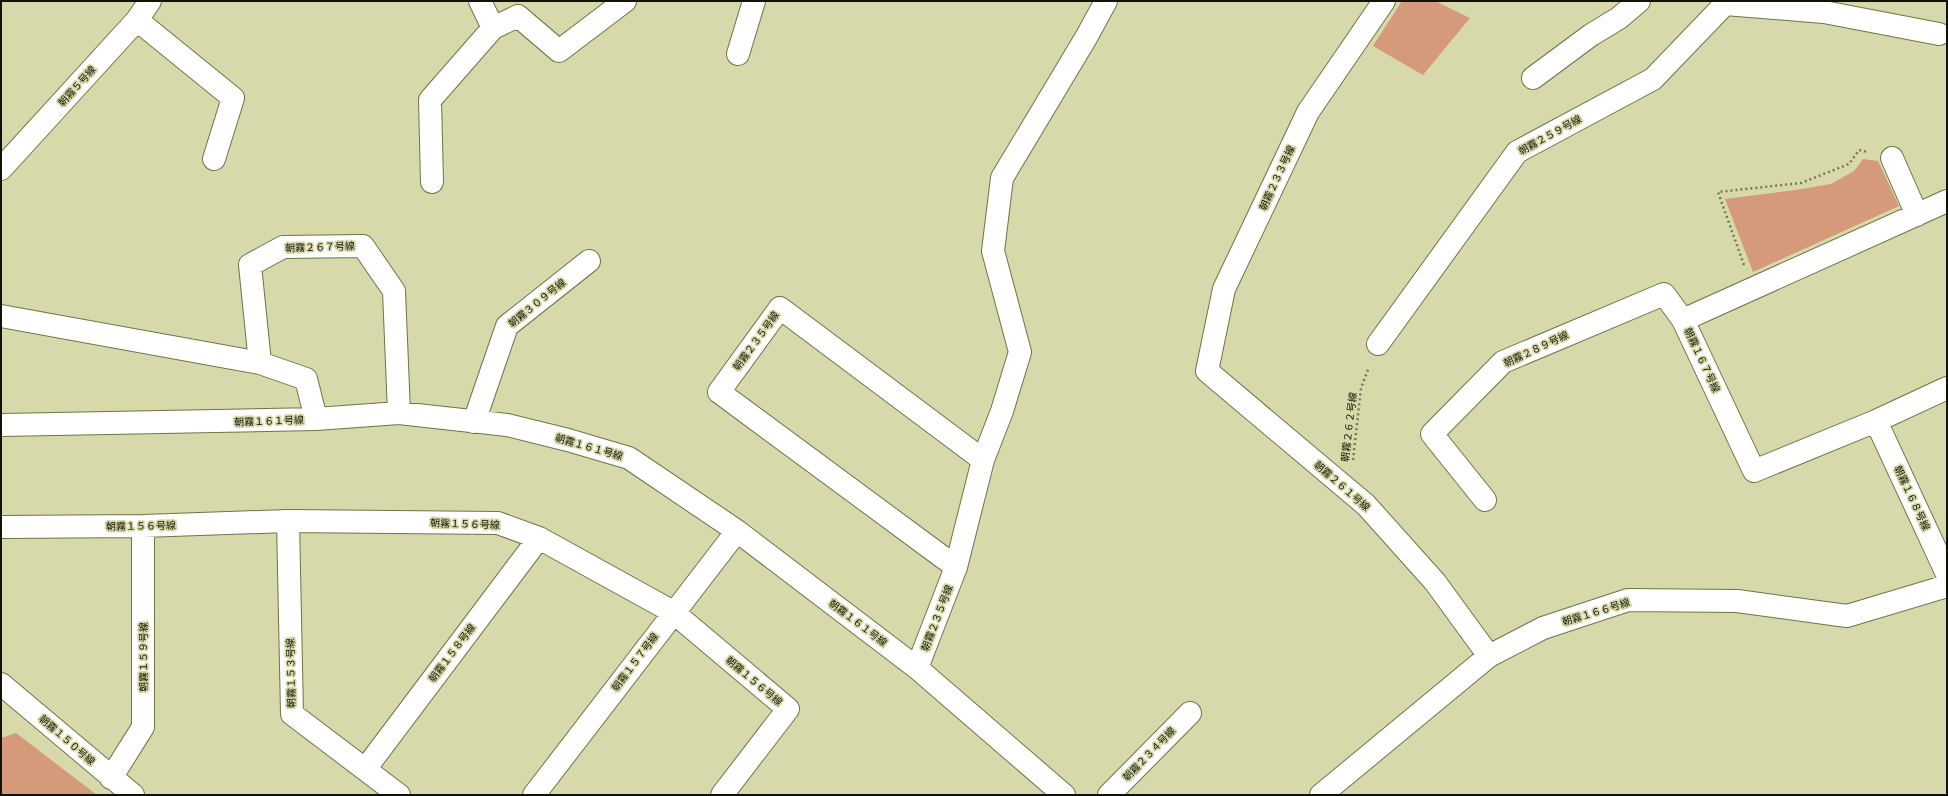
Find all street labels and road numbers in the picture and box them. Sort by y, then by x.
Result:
street label: 朝霧５号線 [56,64,98,108]
street label: 朝霧２５９号線 [1517,113,1583,157]
street label: 朝霧２３３号線 [1257,144,1297,212]
street label: 朝霧２６７号線 [285,240,355,254]
street label: 朝霧３０９号線 [506,277,568,329]
street label: 朝霧２３５号線 [731,309,781,373]
street label: 朝霧１６７号線 [1682,326,1722,394]
street label: 朝霧２８９号線 [1502,329,1570,369]
street label: 朝霧２６２号線 [1339,392,1359,462]
street label: 朝霧１６１号線 [234,414,304,428]
street label: 朝霧１６１号線 [554,432,624,462]
street label: 朝霧２６１号線 [1312,459,1372,513]
street label: 朝霧１６８号線 [1892,464,1932,532]
street label: 朝霧１５６号線 [430,517,500,531]
street label: 朝霧１５６号線 [106,520,176,532]
street label: 朝霧２３５号線 [919,583,955,653]
street label: 朝霧１６６号線 [1561,597,1631,627]
street label: 朝霧１６１号線 [827,598,889,648]
street label: 朝霧１５９号線 [138,622,149,692]
street label: 朝霧１５８号線 [427,622,477,684]
street label: 朝霧１５７号線 [610,631,660,693]
street label: 朝霧１５３号線 [285,638,297,708]
street label: 朝霧１５６号線 [724,654,784,708]
street label: 朝霧１５０号線 [37,713,97,767]
street label: 朝霧２３４号線 [1121,725,1177,783]

